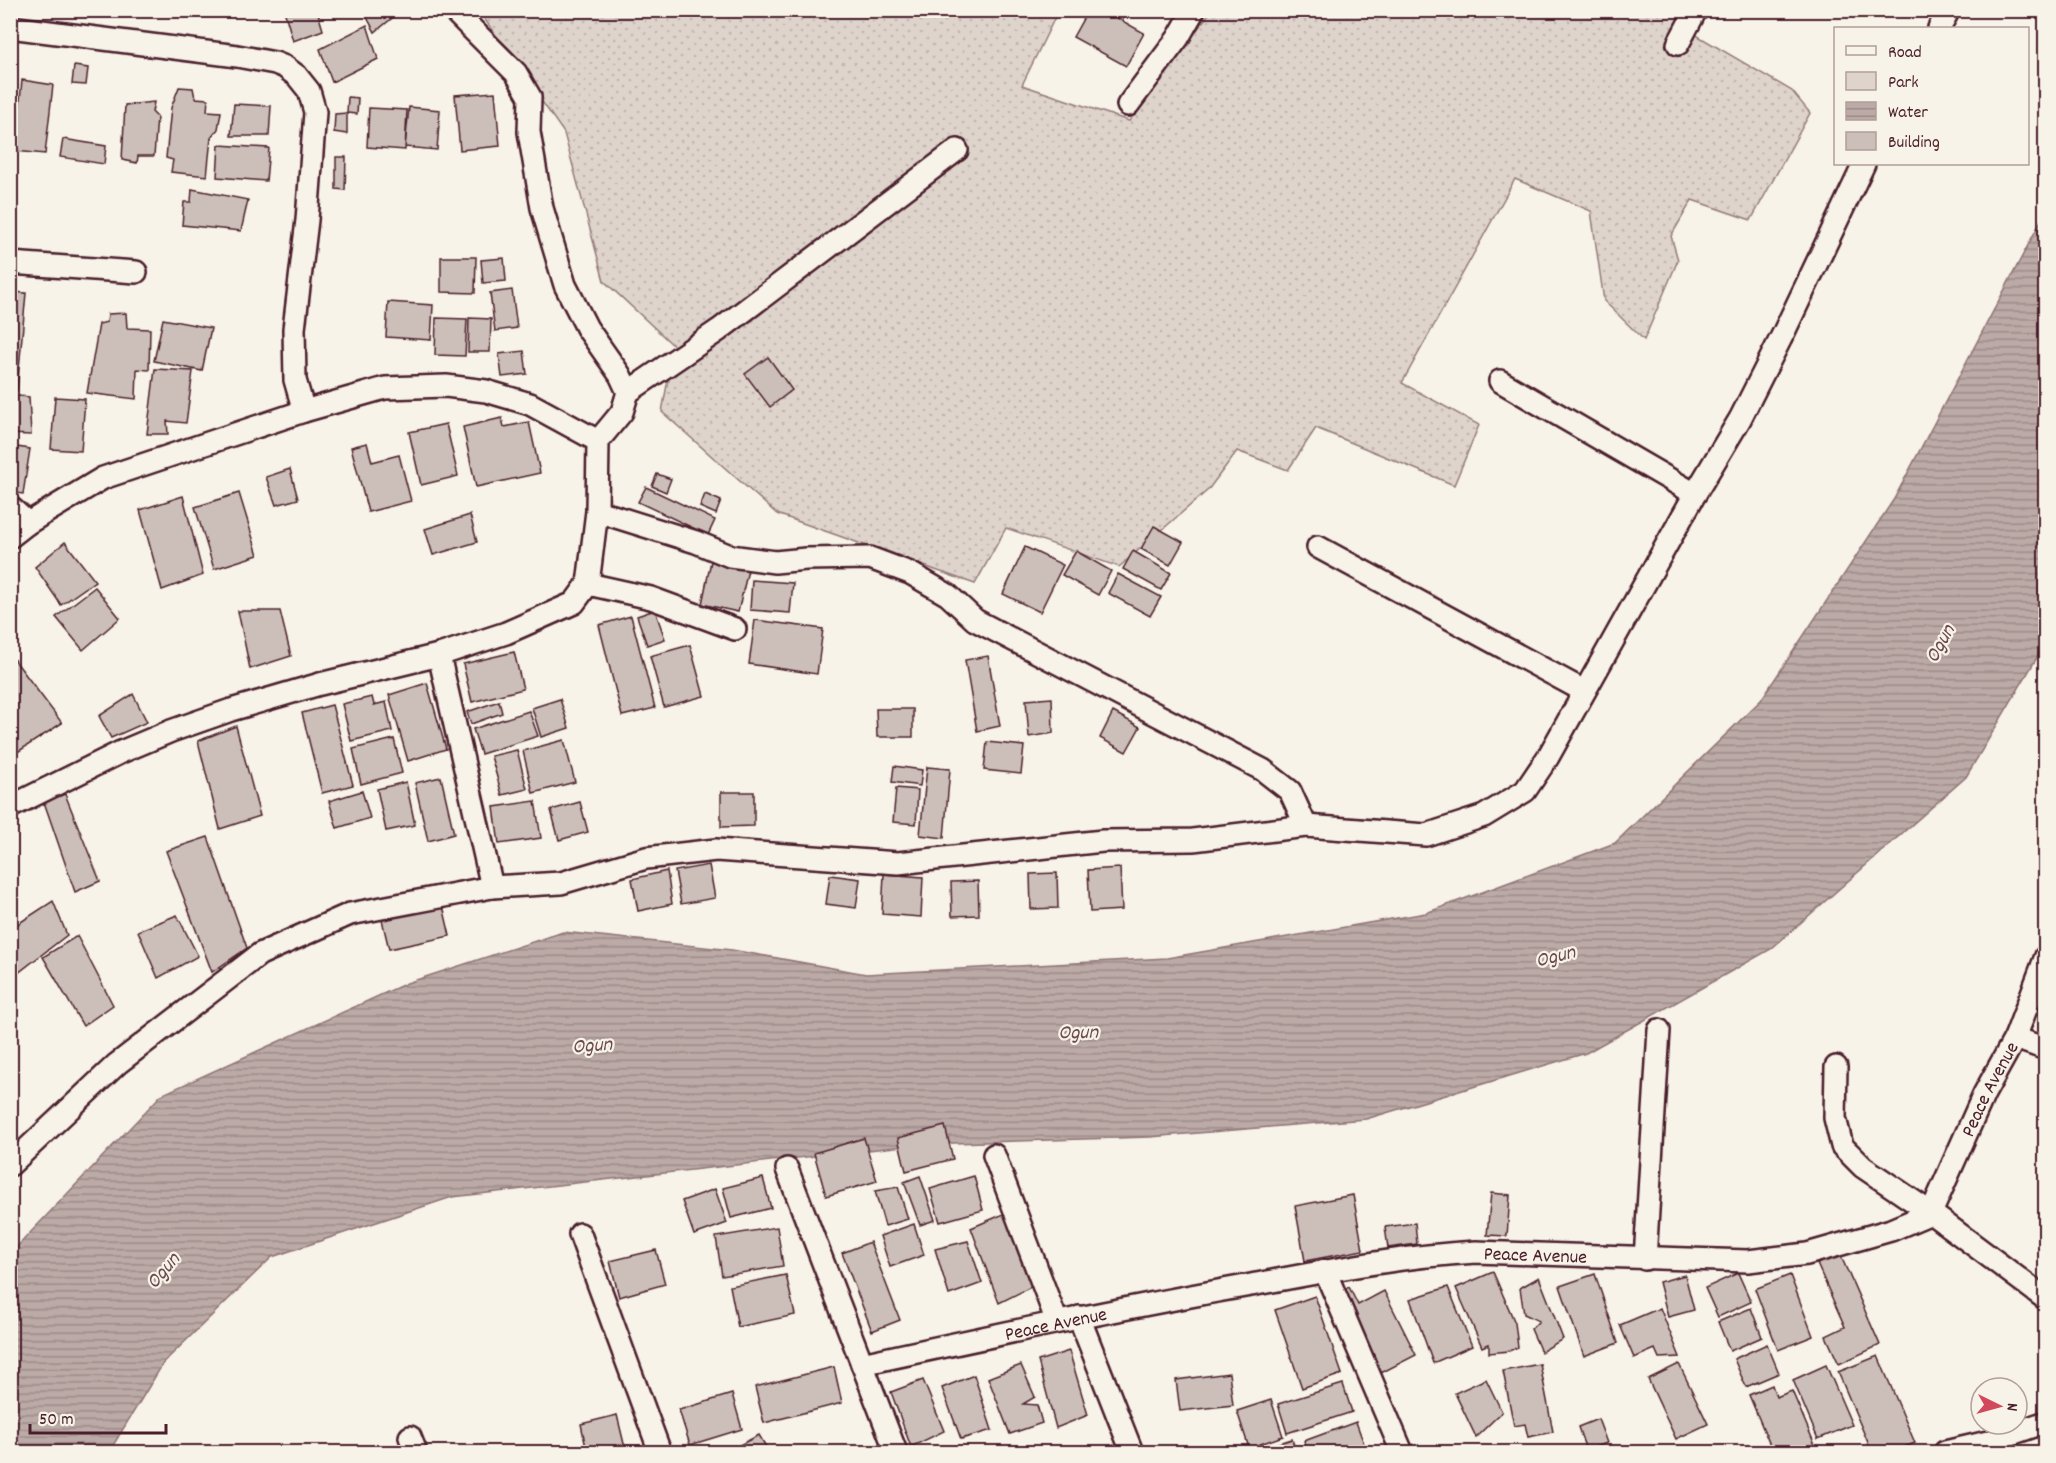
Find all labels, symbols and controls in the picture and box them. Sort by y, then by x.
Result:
legend [1834,27,2029,165]
text: Road [1888,41,1922,66]
text: Park [1888,71,1919,96]
text: Water [1888,101,1928,126]
text: Building [1888,131,1940,156]
water label: Ogun [1919,619,1965,669]
water label: Ogun [1533,938,1580,977]
water label: Ogun [1058,1019,1100,1049]
water label: Ogun [571,1031,614,1063]
street label: Peace Avenue [1956,1037,2027,1142]
street label: Peace Avenue [1483,1241,1588,1273]
water label: Ogun [140,1246,189,1297]
street label: Peace Avenue [1003,1302,1110,1350]
north arrow [1969,1376,2029,1436]
scale bar [30,1397,166,1435]
text: N [2000,1402,2023,1412]
text: 50 m [39,1408,74,1433]

